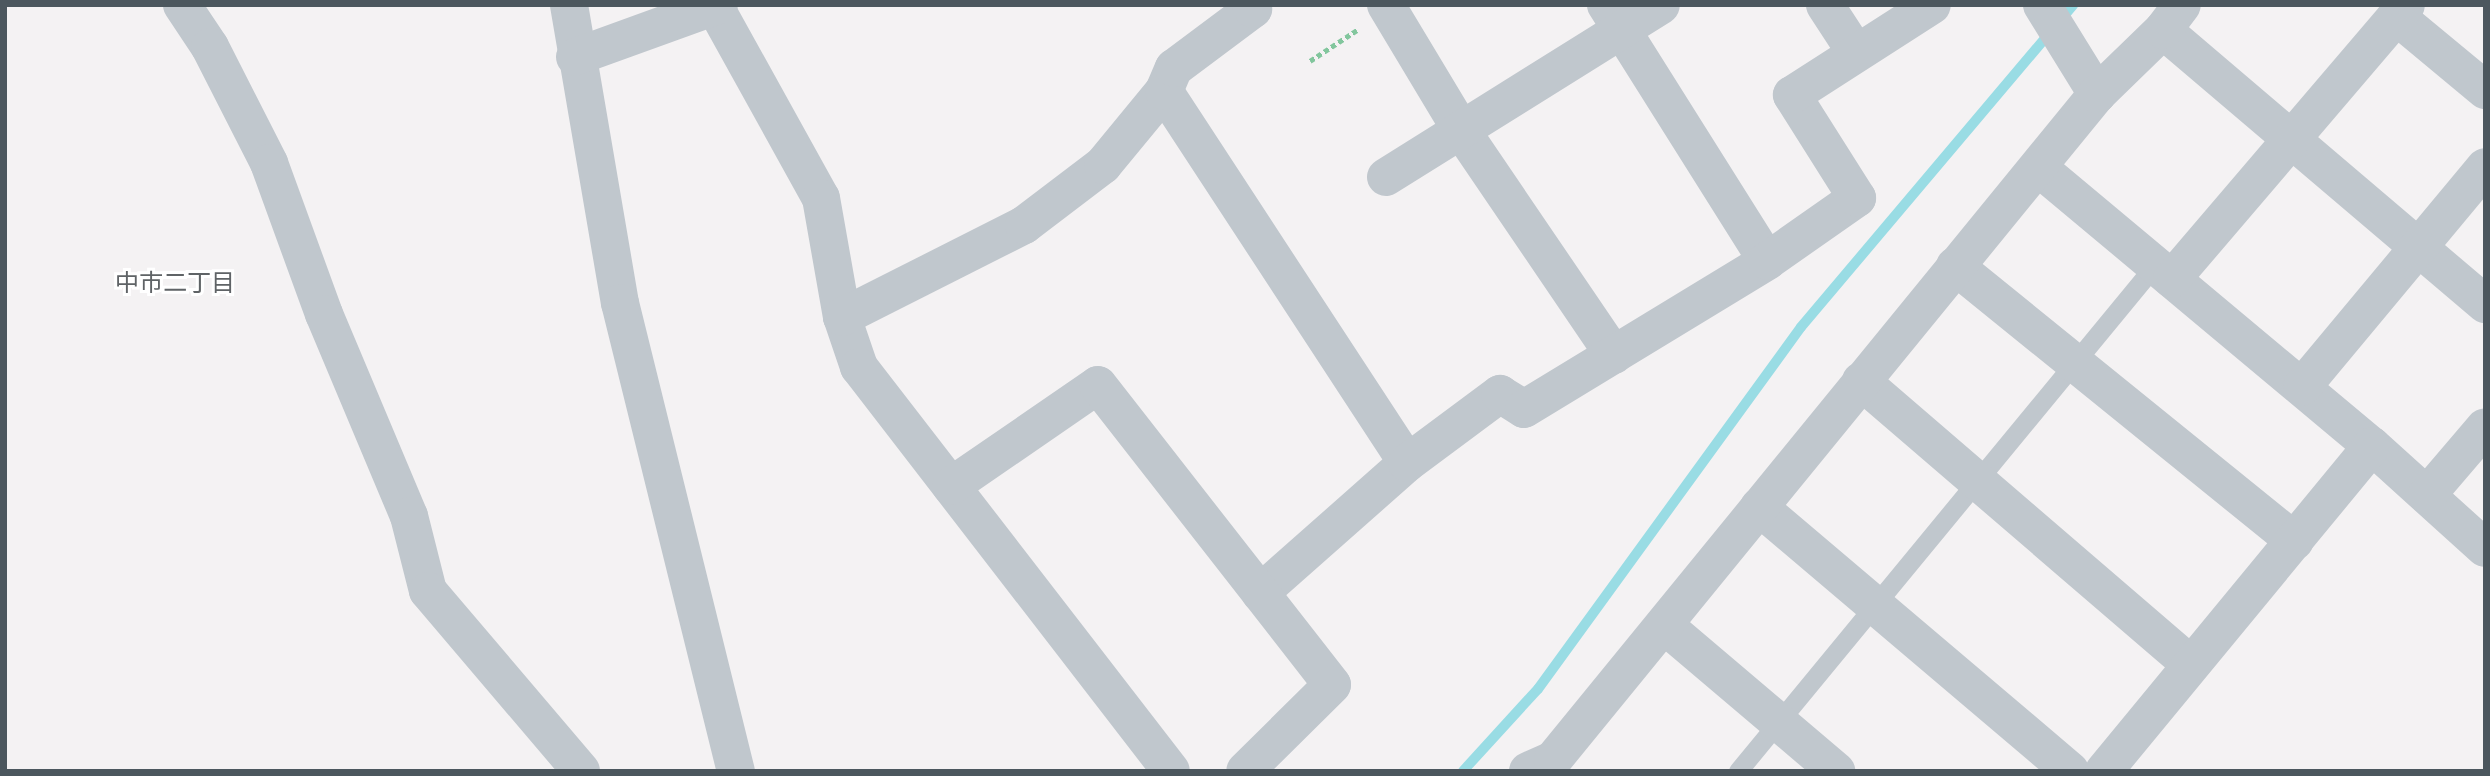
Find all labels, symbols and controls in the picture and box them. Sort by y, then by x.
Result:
district label: 中市二丁目 [115,269,235,297]

